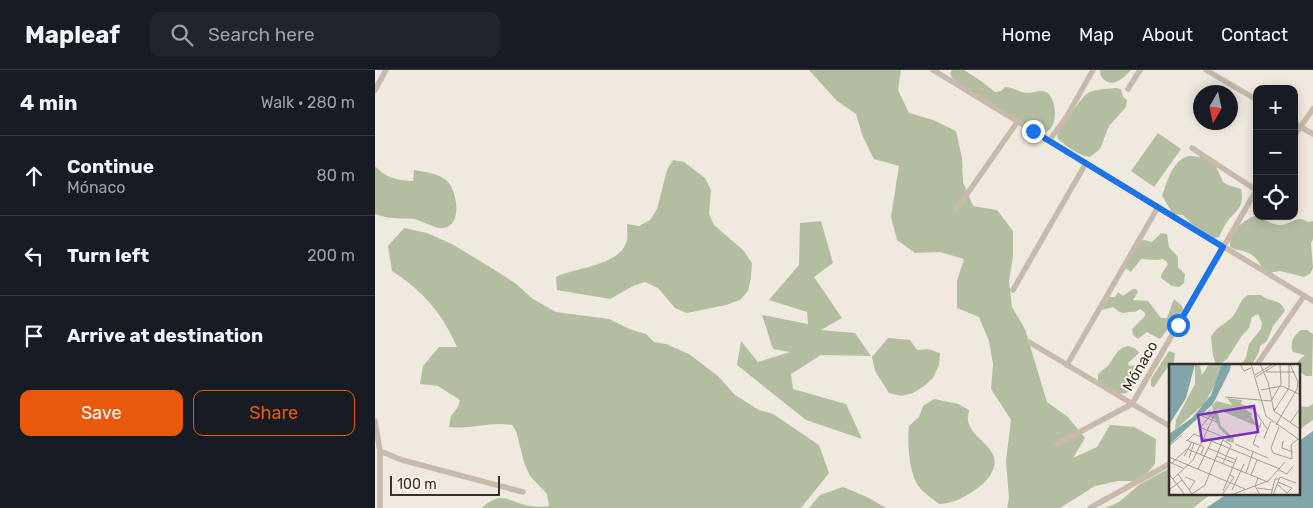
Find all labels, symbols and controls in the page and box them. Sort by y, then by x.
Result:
search box [150,12,500,57]
text: Mapleaf [25,21,120,49]
icon: search [168,21,196,49]
text: Search here [208,23,315,46]
text: Home [1002,24,1051,46]
text: Map [1079,24,1114,46]
text: About [1142,24,1193,46]
text: Contact [1221,24,1288,46]
north arrow [1193,85,1238,130]
map controls [1253,85,1298,220]
button: + [1253,85,1298,130]
text: 4 min [20,90,78,115]
text: Walk · 280 m [261,93,355,112]
route end [1022,120,1045,143]
button: − [1253,130,1298,175]
text: Continue [67,155,154,178]
icon: ahead [20,162,48,190]
text: 80 m [317,166,355,185]
button: locate [1253,175,1298,220]
text: Mónaco [67,178,125,197]
icon: left [20,242,48,270]
text: Turn left [67,244,149,267]
text: 200 m [307,246,355,265]
route start [1167,314,1190,337]
icon: arrive [20,322,48,350]
text: Arrive at destination [67,324,263,347]
street label: Mónaco [1119,338,1161,394]
inset map [1169,364,1301,496]
button: Save [20,390,183,436]
button: Share [193,390,355,436]
scale bar [390,473,500,496]
text: 100 m [397,476,437,493]

